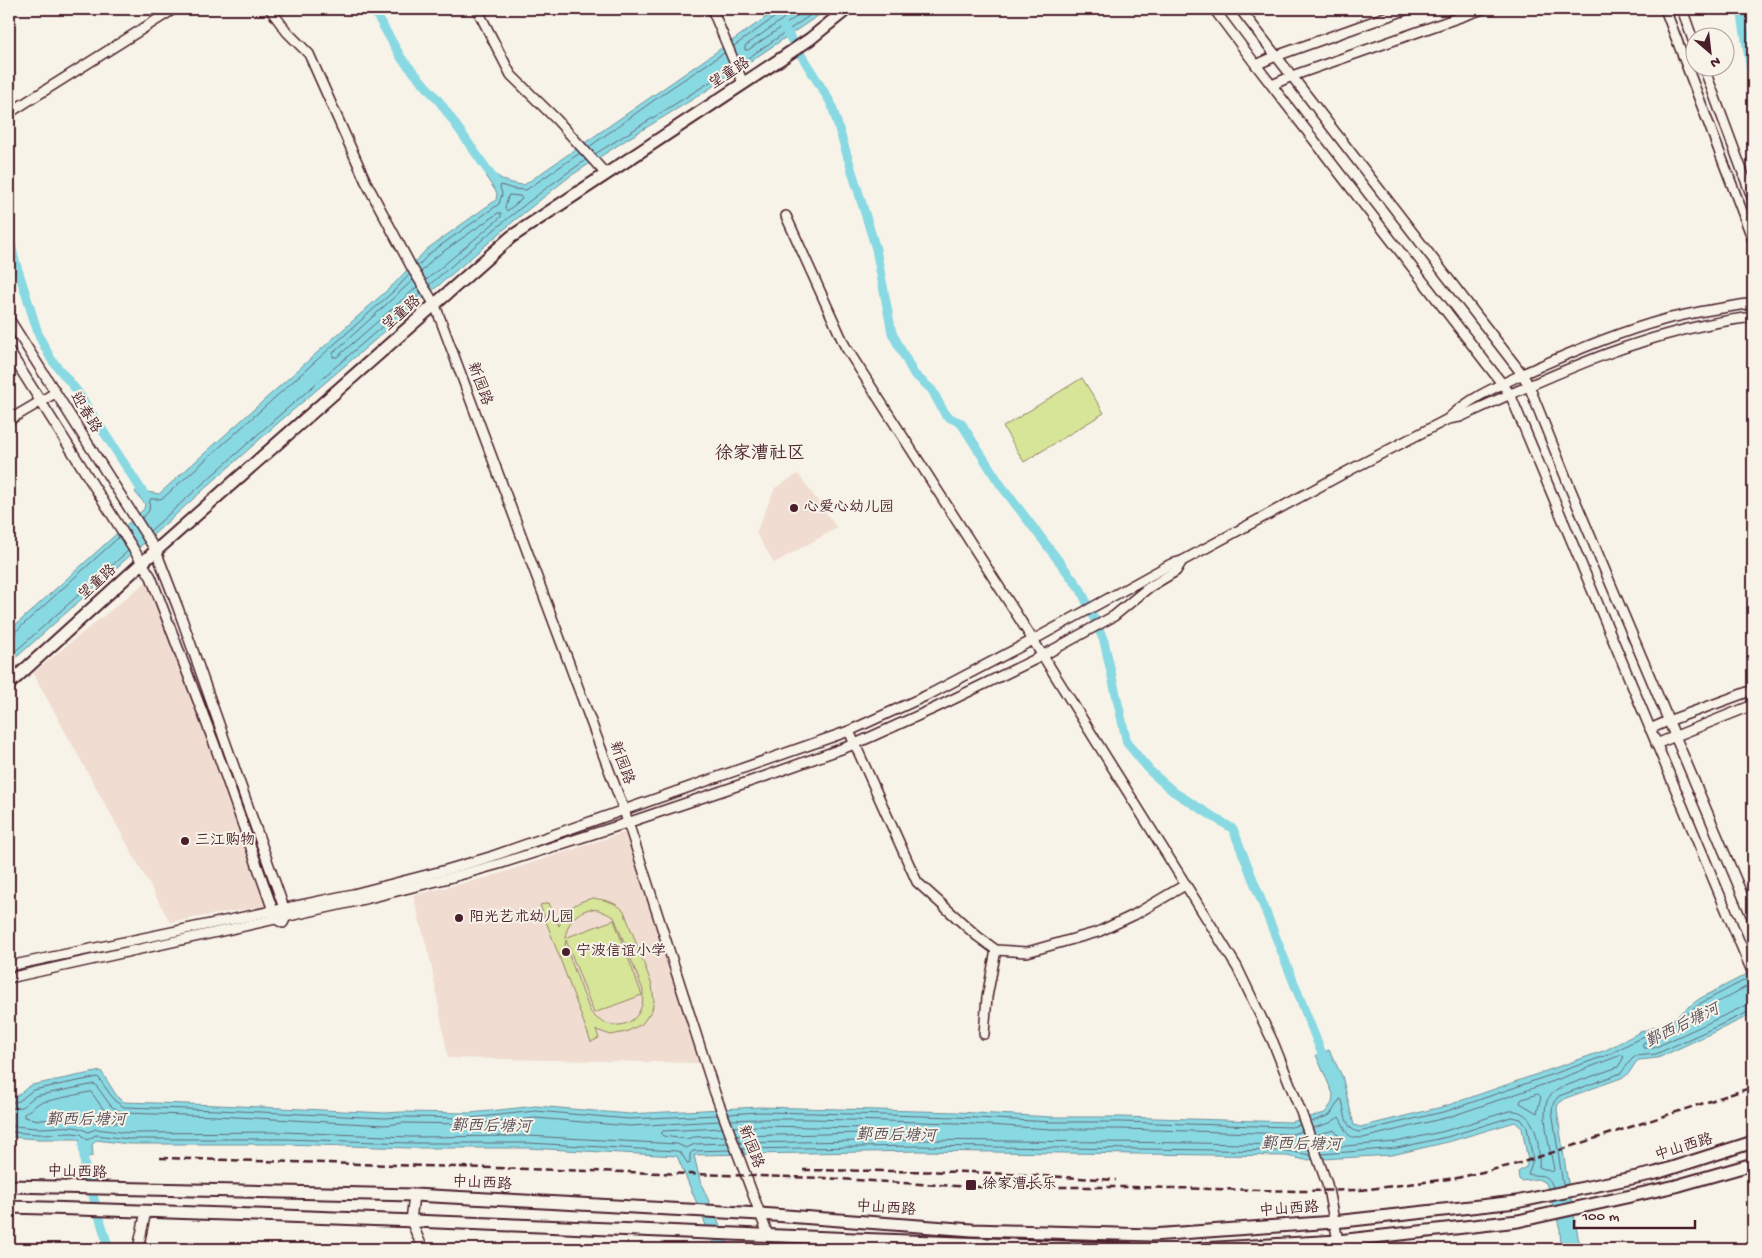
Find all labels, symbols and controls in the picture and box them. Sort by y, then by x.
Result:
north arrow [1684,28,1734,78]
text: N [1707,52,1723,71]
street label: 望童路 [706,53,754,94]
street label: 望童路 [378,292,425,336]
street label: 新园路 [463,360,495,408]
street label: 迎春路 [65,389,105,437]
district label: 徐家漕社区 [715,443,805,465]
place label: 心爱心幼儿园 [804,499,894,517]
marker: 心爱心幼儿园 [788,502,800,514]
street label: 望童路 [75,561,121,605]
street label: 新园路 [605,739,637,787]
place label: 三江购物 [195,831,255,850]
marker: 三江购物 [179,835,191,847]
place label: 阳光艺术幼儿园 [469,909,574,927]
marker: 阳光艺术幼儿园 [453,912,465,924]
place label: 宁波信谊小学 [576,942,666,961]
marker: 宁波信谊小学 [560,946,572,958]
water label: 鄞西后塘河 [1642,998,1726,1053]
water label: 鄞西后塘河 [46,1110,129,1131]
water label: 鄞西后塘河 [451,1116,534,1138]
street label: 新园路 [734,1123,766,1171]
water label: 鄞西后塘河 [856,1125,939,1147]
street label: 中山西路 [1653,1131,1715,1165]
water label: 鄞西后塘河 [1261,1134,1344,1156]
street label: 中山西路 [47,1163,107,1183]
street label: 中山西路 [452,1173,512,1195]
place label: 徐家漕长乐 [982,1175,1057,1194]
marker: 徐家漕长乐 [964,1178,978,1192]
street label: 中山西路 [855,1198,917,1220]
scale bar [1574,1198,1696,1230]
street label: 中山西路 [1258,1199,1320,1221]
text: 100 m [1581,1208,1620,1226]

